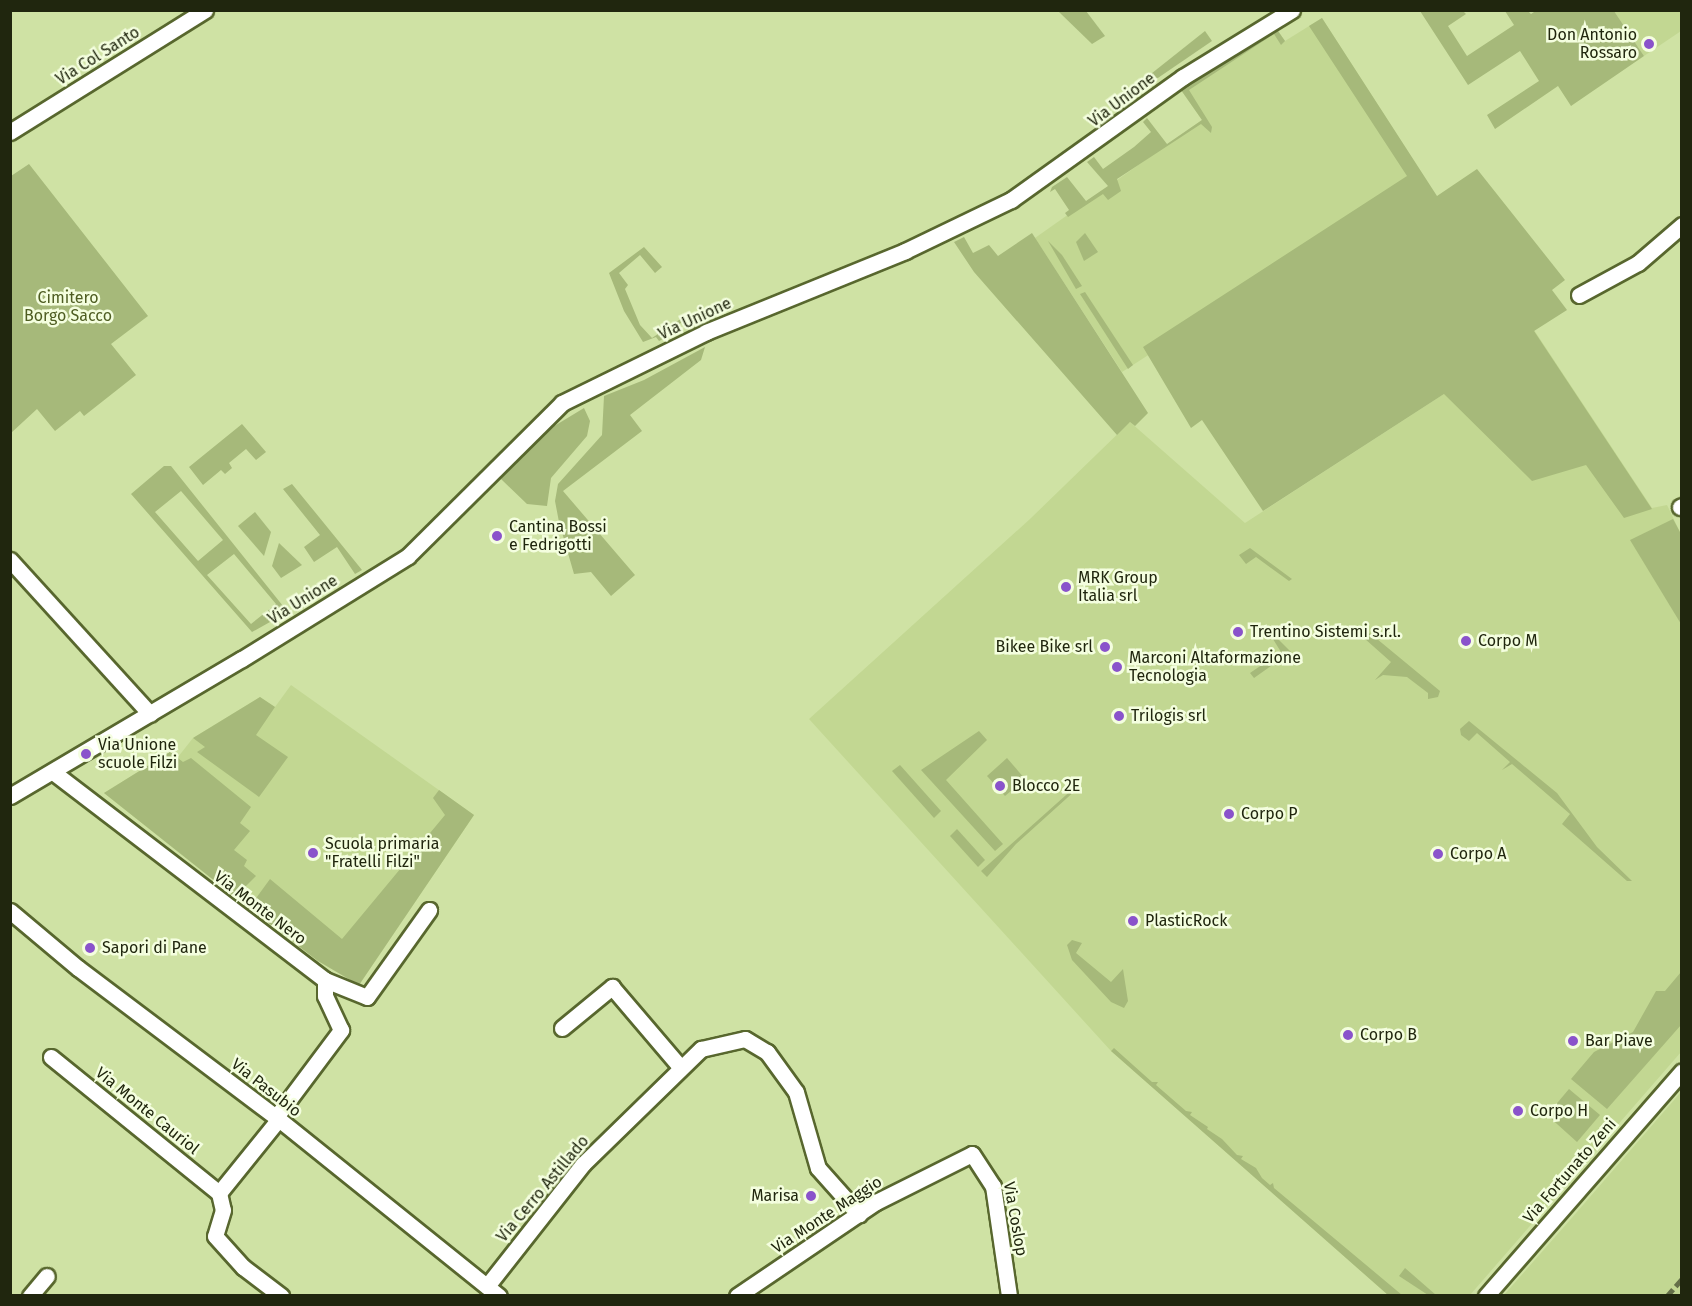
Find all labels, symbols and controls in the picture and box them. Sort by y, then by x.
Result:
street label: Via Col Santo [53,23,143,89]
place label: Don Antonio Rossaro [1547,25,1637,63]
marker: Don Antonio Rossaro [1642,37,1656,51]
street label: Via Unione [1085,69,1159,131]
park label: Cimitero Borgo Sacco [24,288,112,326]
street label: Via Unione [655,294,735,344]
place label: Cantina Bossi e Fedrigotti [509,517,607,555]
marker: Cantina Bossi e Fedrigotti [490,529,504,543]
place label: MRK Group Italia srl [1078,568,1158,606]
street label: Via Unione [265,571,341,629]
marker: MRK Group Italia srl [1059,580,1073,594]
place label: Trentino Sistemi s.r.l. [1250,622,1401,642]
marker: Trentino Sistemi s.r.l. [1231,625,1245,639]
place label: Corpo M [1478,631,1538,651]
marker: Corpo M [1459,634,1473,648]
place label: Bikee Bike srl [995,637,1093,657]
marker: Bikee Bike srl [1098,640,1112,654]
place label: Marconi Altaformazione Tecnologia [1129,648,1301,686]
marker: Marconi Altaformazione Tecnologia [1110,660,1124,674]
place label: Trilogis srl [1131,706,1206,726]
marker: Trilogis srl [1112,709,1126,723]
place label: Via Unione scuole Filzi [98,735,177,773]
marker: Via Unione scuole Filzi [79,747,93,761]
place label: Blocco 2E [1012,776,1080,796]
marker: Blocco 2E [993,779,1007,793]
place label: Corpo P [1241,804,1298,824]
marker: Corpo P [1222,807,1236,821]
place label: Scuola primaria "Fratelli Filzi" [325,834,439,872]
place label: Corpo A [1450,844,1506,864]
marker: Scuola primaria "Fratelli Filzi" [306,846,320,860]
marker: Corpo A [1431,847,1445,861]
street label: Via Monte Nero [210,867,310,949]
place label: PlasticRock [1145,911,1227,931]
marker: PlasticRock [1126,914,1140,928]
place label: Sapori di Pane [102,938,207,958]
marker: Sapori di Pane [83,941,97,955]
place label: Corpo B [1360,1025,1417,1045]
marker: Corpo B [1341,1028,1355,1042]
place label: Bar Piave [1585,1031,1653,1051]
marker: Bar Piave [1566,1034,1580,1048]
street label: Via Pasubio [227,1055,305,1121]
street label: Via Monte Cauriol [91,1063,203,1159]
place label: Corpo H [1530,1101,1588,1121]
marker: Corpo H [1511,1104,1525,1118]
street label: Via Fortunato Zeni [1519,1115,1621,1227]
street label: Via Cerro Astillado [493,1132,593,1246]
street label: Via Monte Maggio [768,1172,886,1258]
street label: Via Coslop [999,1180,1031,1258]
place label: Marisa [751,1186,799,1206]
marker: Marisa [804,1189,818,1203]

